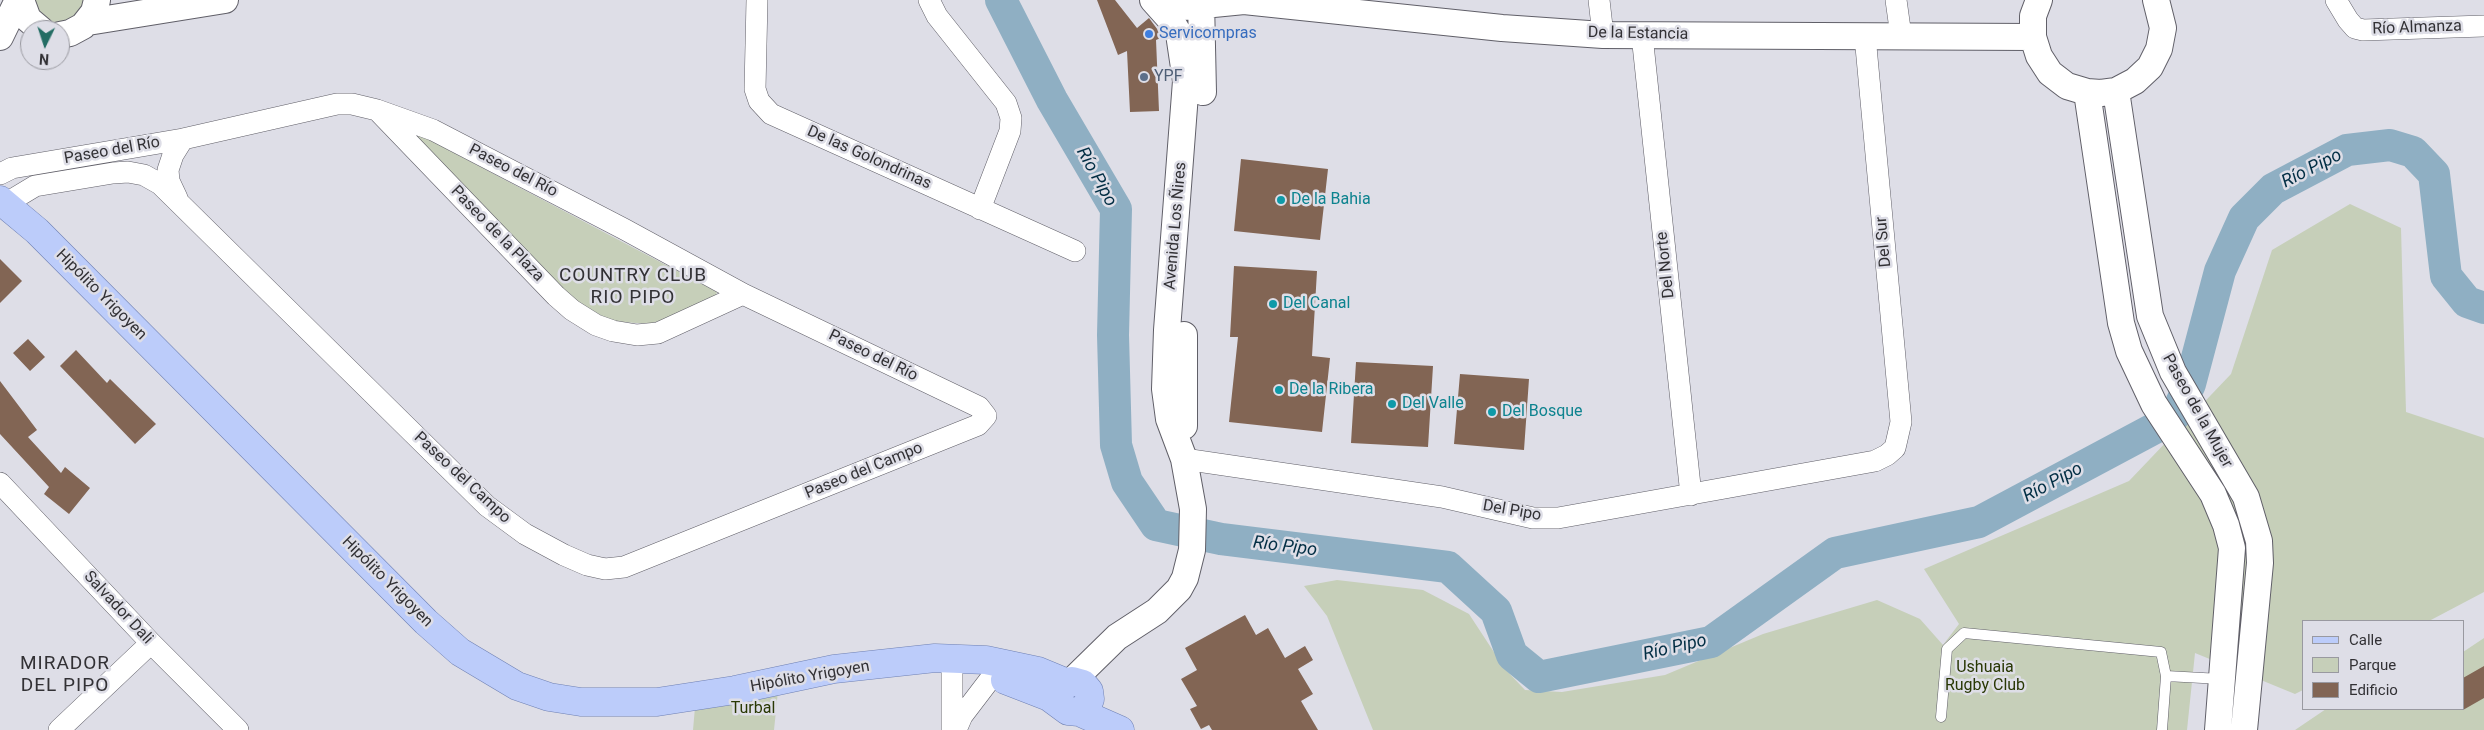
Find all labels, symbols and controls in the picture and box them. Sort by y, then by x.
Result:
street label: Río Almanza [2372,17,2462,39]
north arrow [20,20,70,70]
place label: Servicompras [1159,24,1257,44]
street label: De la Estancia [1588,24,1688,44]
marker: Servicompras [1143,28,1155,40]
text: N [39,51,50,67]
place label: YPF [1154,67,1183,87]
marker: YPF [1138,71,1150,83]
street label: De las Golondrinas [804,122,934,194]
street label: Paseo del Río [63,133,161,169]
street label: Paseo del Río [465,140,561,202]
water label: Río Pipo [1071,144,1121,210]
water label: Río Pipo [2278,145,2346,193]
street label: Avenida Los Ñires [1161,161,1191,291]
street label: Paseo de la Plaza [446,182,548,286]
place label: De la Bahia [1291,190,1371,210]
marker: De la Bahia [1275,194,1287,206]
street label: Del Sur [1872,216,1896,268]
street label: Del Norte [1653,231,1679,299]
street label: Hipólito Yrigoyen [52,246,150,344]
district label: COUNTRY CLUB RIO PIPO [557,265,709,309]
place label: Del Canal [1283,294,1350,314]
marker: Del Canal [1267,298,1279,310]
street label: Paseo del Río [825,326,921,386]
street label: Paseo de la Mujer [2158,351,2236,471]
place label: De la Ribera [1289,380,1374,400]
marker: De la Ribera [1273,384,1285,396]
place label: Del Valle [1402,394,1464,414]
marker: Del Valle [1386,398,1398,410]
place label: Del Bosque [1502,402,1583,422]
marker: Del Bosque [1486,406,1498,418]
street label: Paseo del Campo [410,428,514,528]
street label: Paseo del Campo [802,439,926,503]
water label: Río Pipo [2019,458,2087,508]
street label: Del Pipo [1481,496,1543,526]
water label: Río Pipo [1252,532,1318,562]
street label: Hipólito Yrigoyen [338,533,436,631]
street label: Salvador Dali [79,567,157,649]
legend [2302,620,2464,710]
water label: Río Pipo [1641,630,1709,666]
text: Calle [2349,631,2382,649]
district label: MIRADOR DEL PIPO [19,653,111,697]
text: Parque [2349,656,2396,674]
street label: Hipólito Yrigoyen [749,657,871,697]
park label: Ushuaia Rugby Club [1945,658,2025,696]
text: Edificio [2349,681,2398,699]
park label: Turbal [731,699,775,719]

